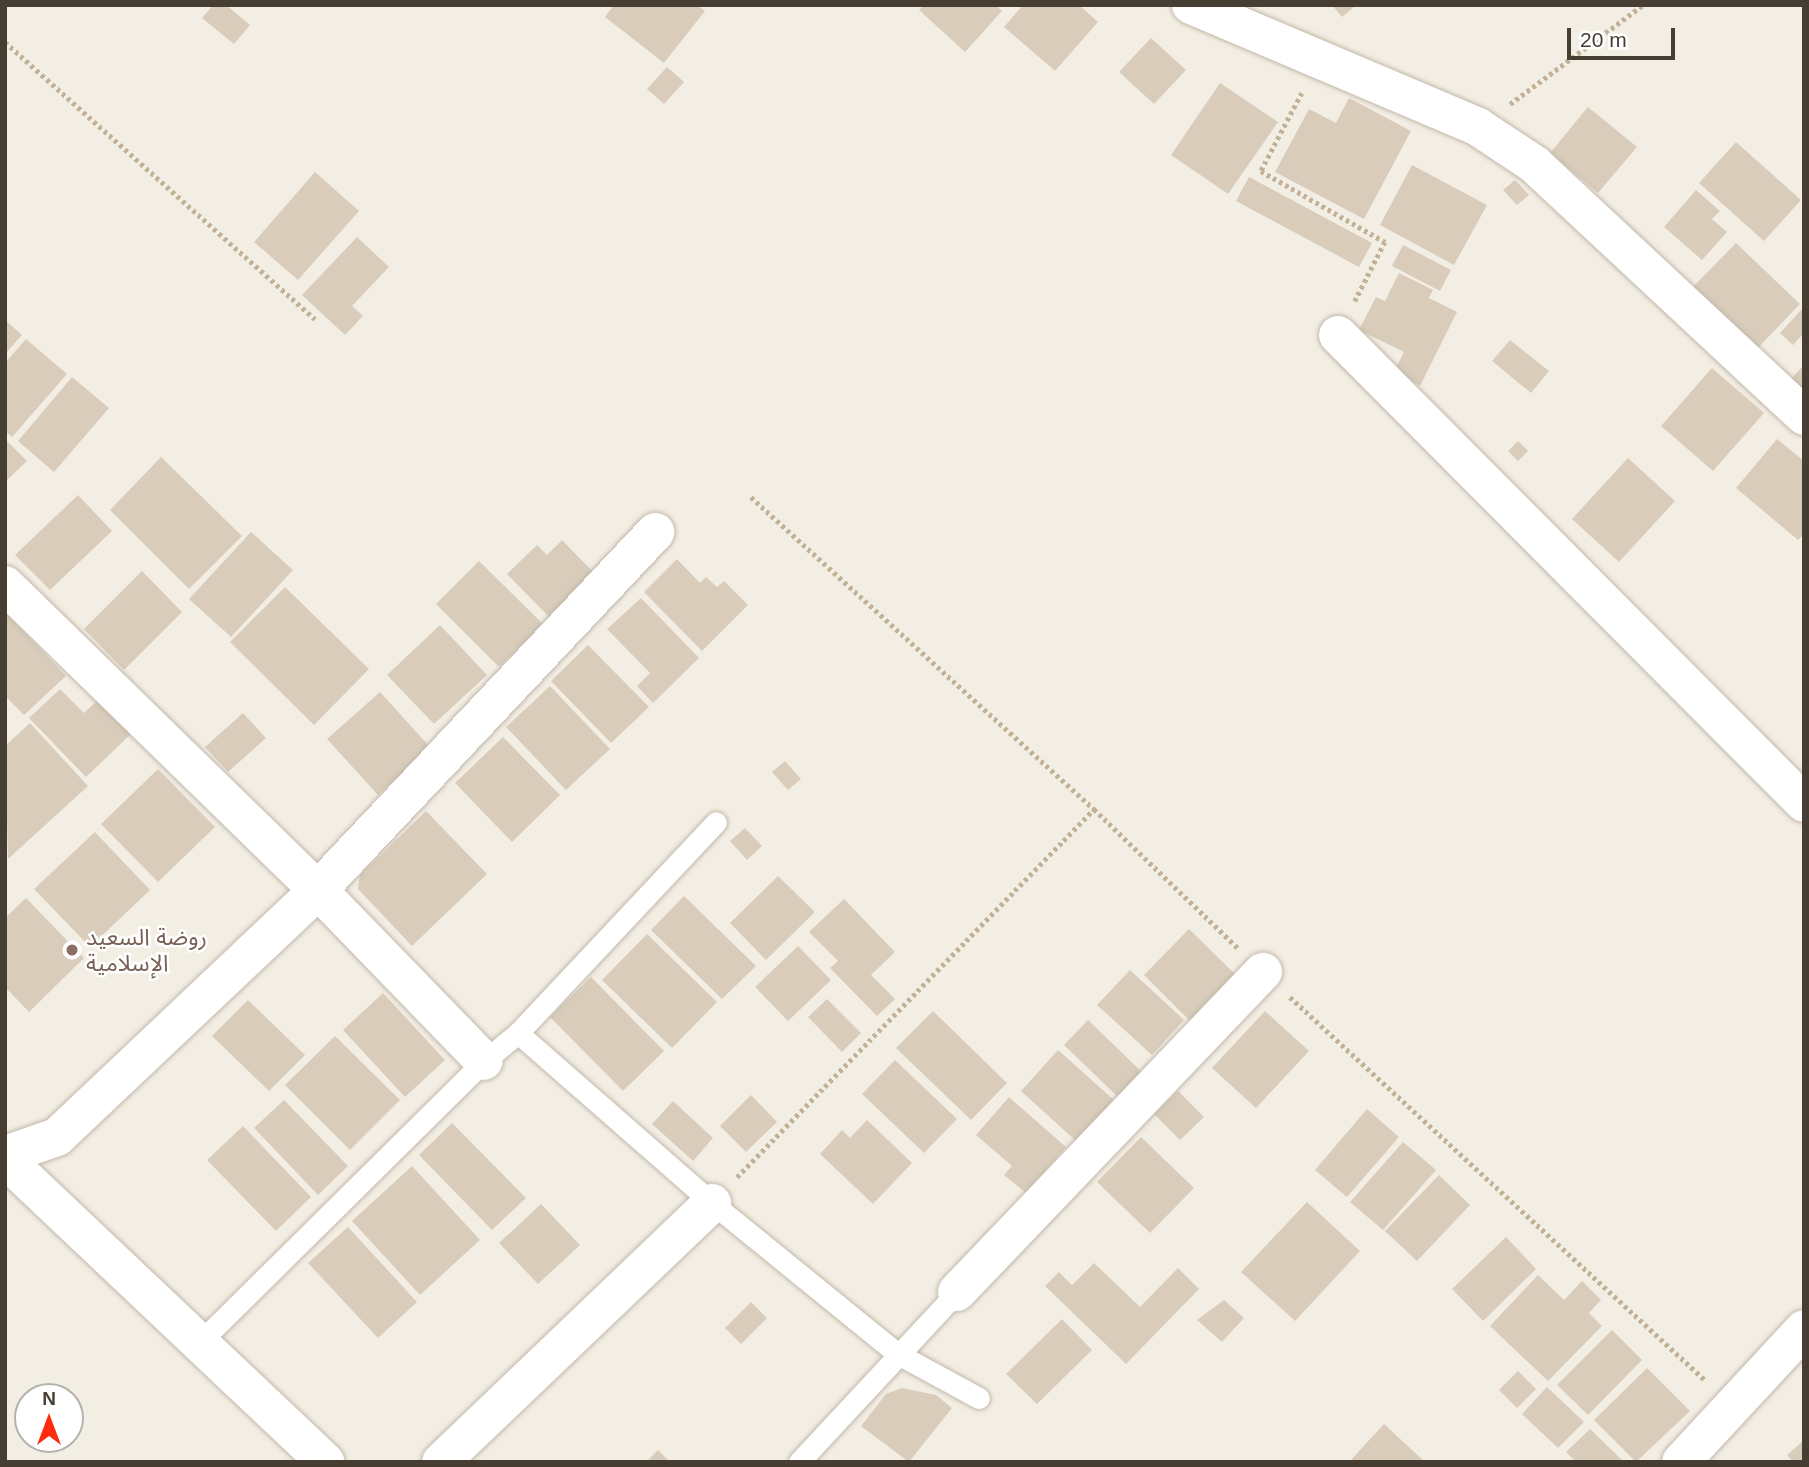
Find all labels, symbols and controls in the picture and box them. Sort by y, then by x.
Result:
scale bar [1571,14,1680,58]
text: 20 m [1580,28,1627,51]
place label: روضة السعيد الإسلامية [86,923,207,977]
marker: روضة السعيد الإسلامية [64,942,80,958]
north arrow [14,1383,84,1453]
text: N [42,1388,56,1409]

